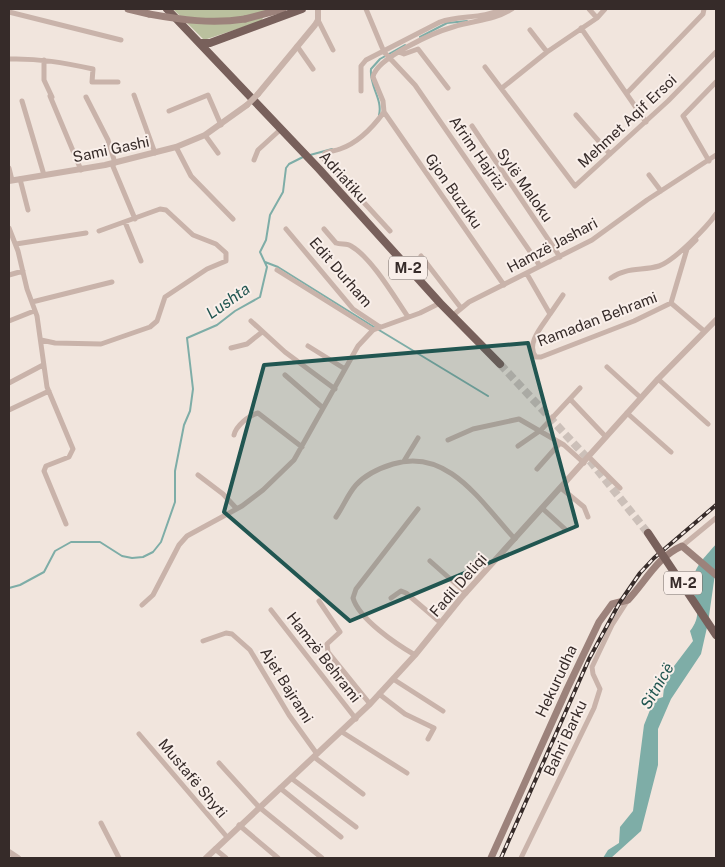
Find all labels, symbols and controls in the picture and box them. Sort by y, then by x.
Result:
street label: Mehmet Aqif Ersoi [574,71,680,171]
street label: Afrim Hajrizi [446,113,510,193]
street label: Sami Gashi [71,133,151,165]
street label: Sylë Maloku [494,145,556,225]
street label: Adriatiku [316,148,372,206]
street label: Gjon Buzuku [422,150,486,232]
street label: Hamzë Jashari [504,214,600,276]
street label: Edit Durham [306,234,376,310]
road number: M-2 [389,256,427,280]
water label: Lushta [203,279,253,323]
street label: Ramadan Behrami [535,288,659,350]
street label: Fadil Deliqi [426,550,490,620]
road number: M-2 [664,572,702,594]
street label: Hamzë Behrami [284,609,364,705]
street label: Hekurudha [532,642,580,720]
street label: Ajet Bajrami [257,644,317,726]
water label: Sitnicë [636,659,678,713]
street label: Bahri Barku [540,698,590,778]
street label: Mustafë Shyti [155,735,231,821]

